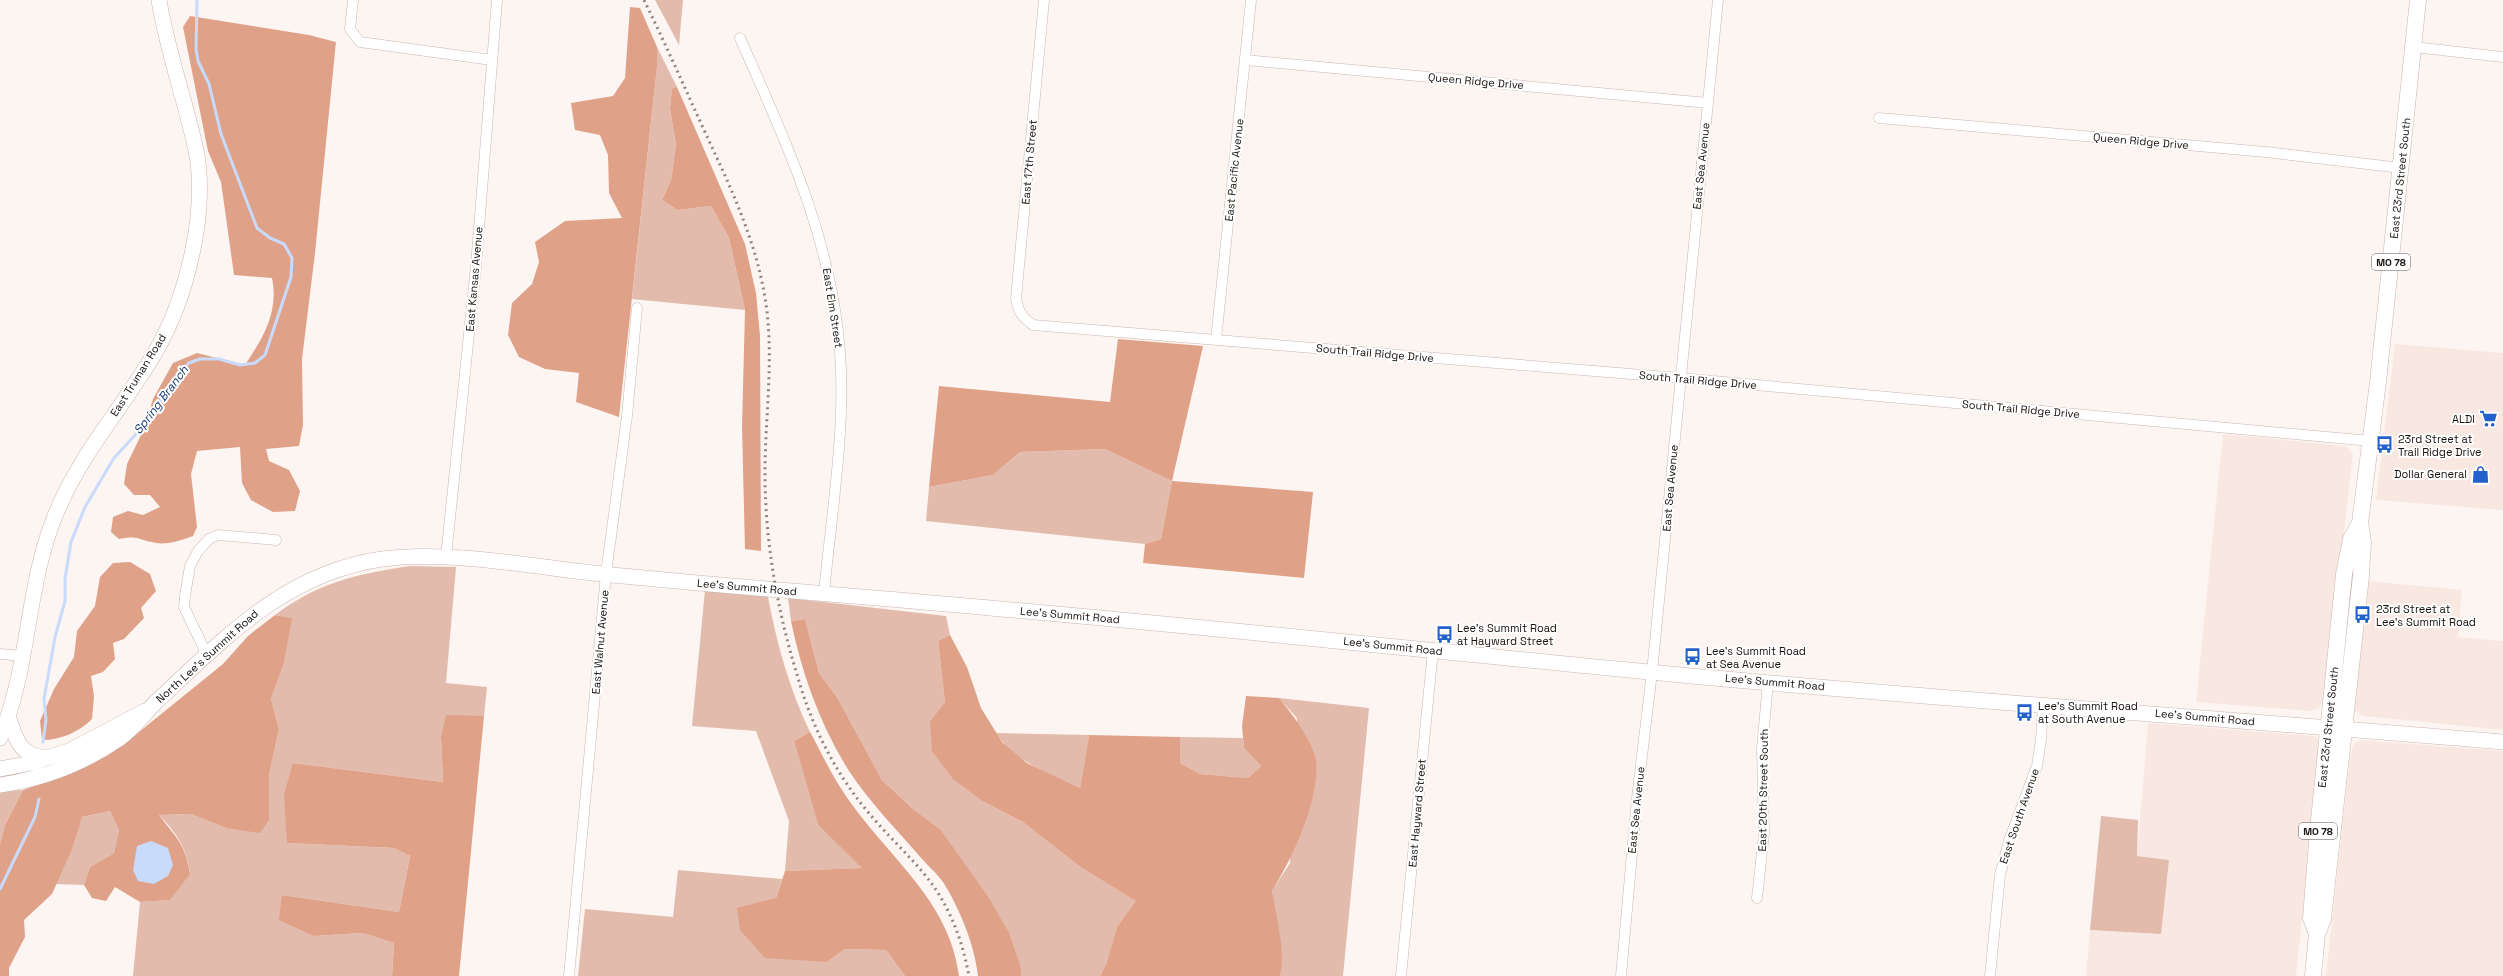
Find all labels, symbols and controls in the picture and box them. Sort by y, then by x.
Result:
street label: Queen Ridge Drive [1427,70,1525,92]
street label: East 23rd Street South [2387,117,2413,239]
street label: East Pacific Avenue [1222,118,1246,222]
street label: East 17th Street [1018,119,1040,205]
street label: East Sea Avenue [1689,122,1713,210]
street label: Queen Ridge Drive [2092,130,2190,152]
street label: East Kansas Avenue [462,226,486,332]
road number: MO 78 [2372,254,2410,270]
street label: East Elm Street [820,267,846,349]
street label: East Truman Road [107,331,169,419]
street label: South Trail Ridge Drive [1315,341,1435,365]
water label: Spring Branch [130,362,192,437]
street label: South Trail Ridge Drive [1638,368,1758,392]
street label: South Trail Ridge Drive [1961,397,2081,421]
supermarket icon: ALDI [2478,409,2498,429]
place label: ALDI [2452,412,2475,426]
place label: 23rd Street at Trail Ridge Drive [2398,432,2482,459]
bus stop icon: 23rd Street at Trail Ridge Drive [2375,435,2395,455]
street label: East Sea Avenue [1659,444,1681,532]
shop icon: Dollar General [2470,464,2490,484]
place label: Dollar General [2394,467,2467,481]
street label: Lee's Summit Road [697,576,797,598]
street label: East Walnut Avenue [588,589,612,695]
place label: 23rd Street at Lee's Summit Road [2376,602,2476,629]
street label: Lee's Summit Road [1020,604,1120,626]
bus stop icon: 23rd Street at Lee's Summit Road [2353,605,2373,625]
street label: North Lee's Summit Road [153,606,261,706]
place label: Lee's Summit Road at Hayward Street [1457,621,1557,648]
bus stop icon: Lee's Summit Road at Hayward Street [1434,624,1454,644]
street label: Lee's Summit Road [1343,634,1443,658]
place label: Lee's Summit Road at Sea Avenue [1706,644,1806,671]
bus stop icon: Lee's Summit Road at Sea Avenue [1683,647,1703,667]
street label: East 23rd Street South [2315,666,2341,788]
street label: Lee's Summit Road [1725,671,1825,693]
place label: Lee's Summit Road at South Avenue [2038,699,2138,726]
bus stop icon: Lee's Summit Road at South Avenue [2015,702,2035,722]
street label: Lee's Summit Road [2155,706,2255,728]
street label: East 20th Street South [1755,728,1771,852]
street label: East Hayward Street [1405,758,1429,868]
street label: East Sea Avenue [1624,766,1648,854]
street label: East South Avenue [1996,767,2042,865]
road number: MO 78 [2299,823,2337,839]

